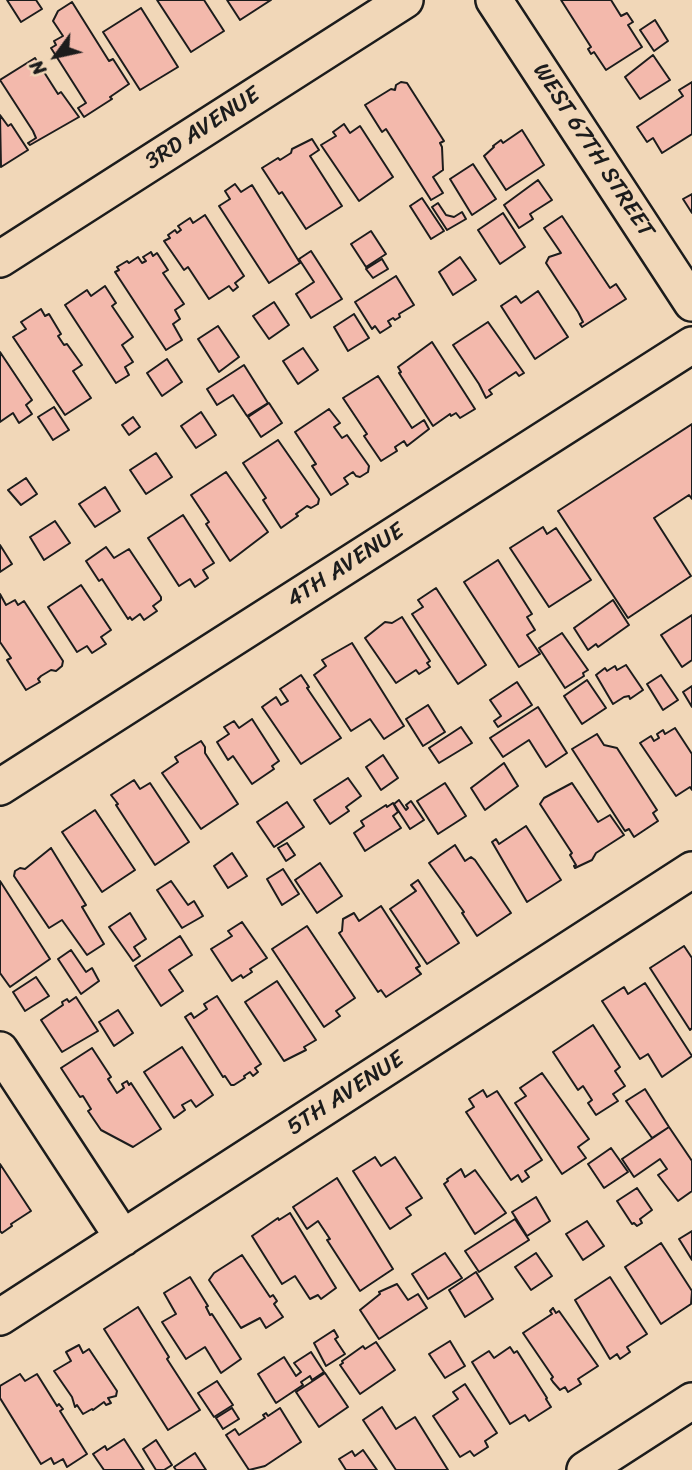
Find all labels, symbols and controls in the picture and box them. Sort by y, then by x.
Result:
north arrow [21,21,91,91]
text: N [21,53,55,82]
street label: WEST 67TH STREET [526,59,660,243]
street label: 3RD AVENUE [140,82,266,176]
street label: 4TH AVENUE [282,518,410,614]
street label: 5TH AVENUE [282,1046,410,1142]

